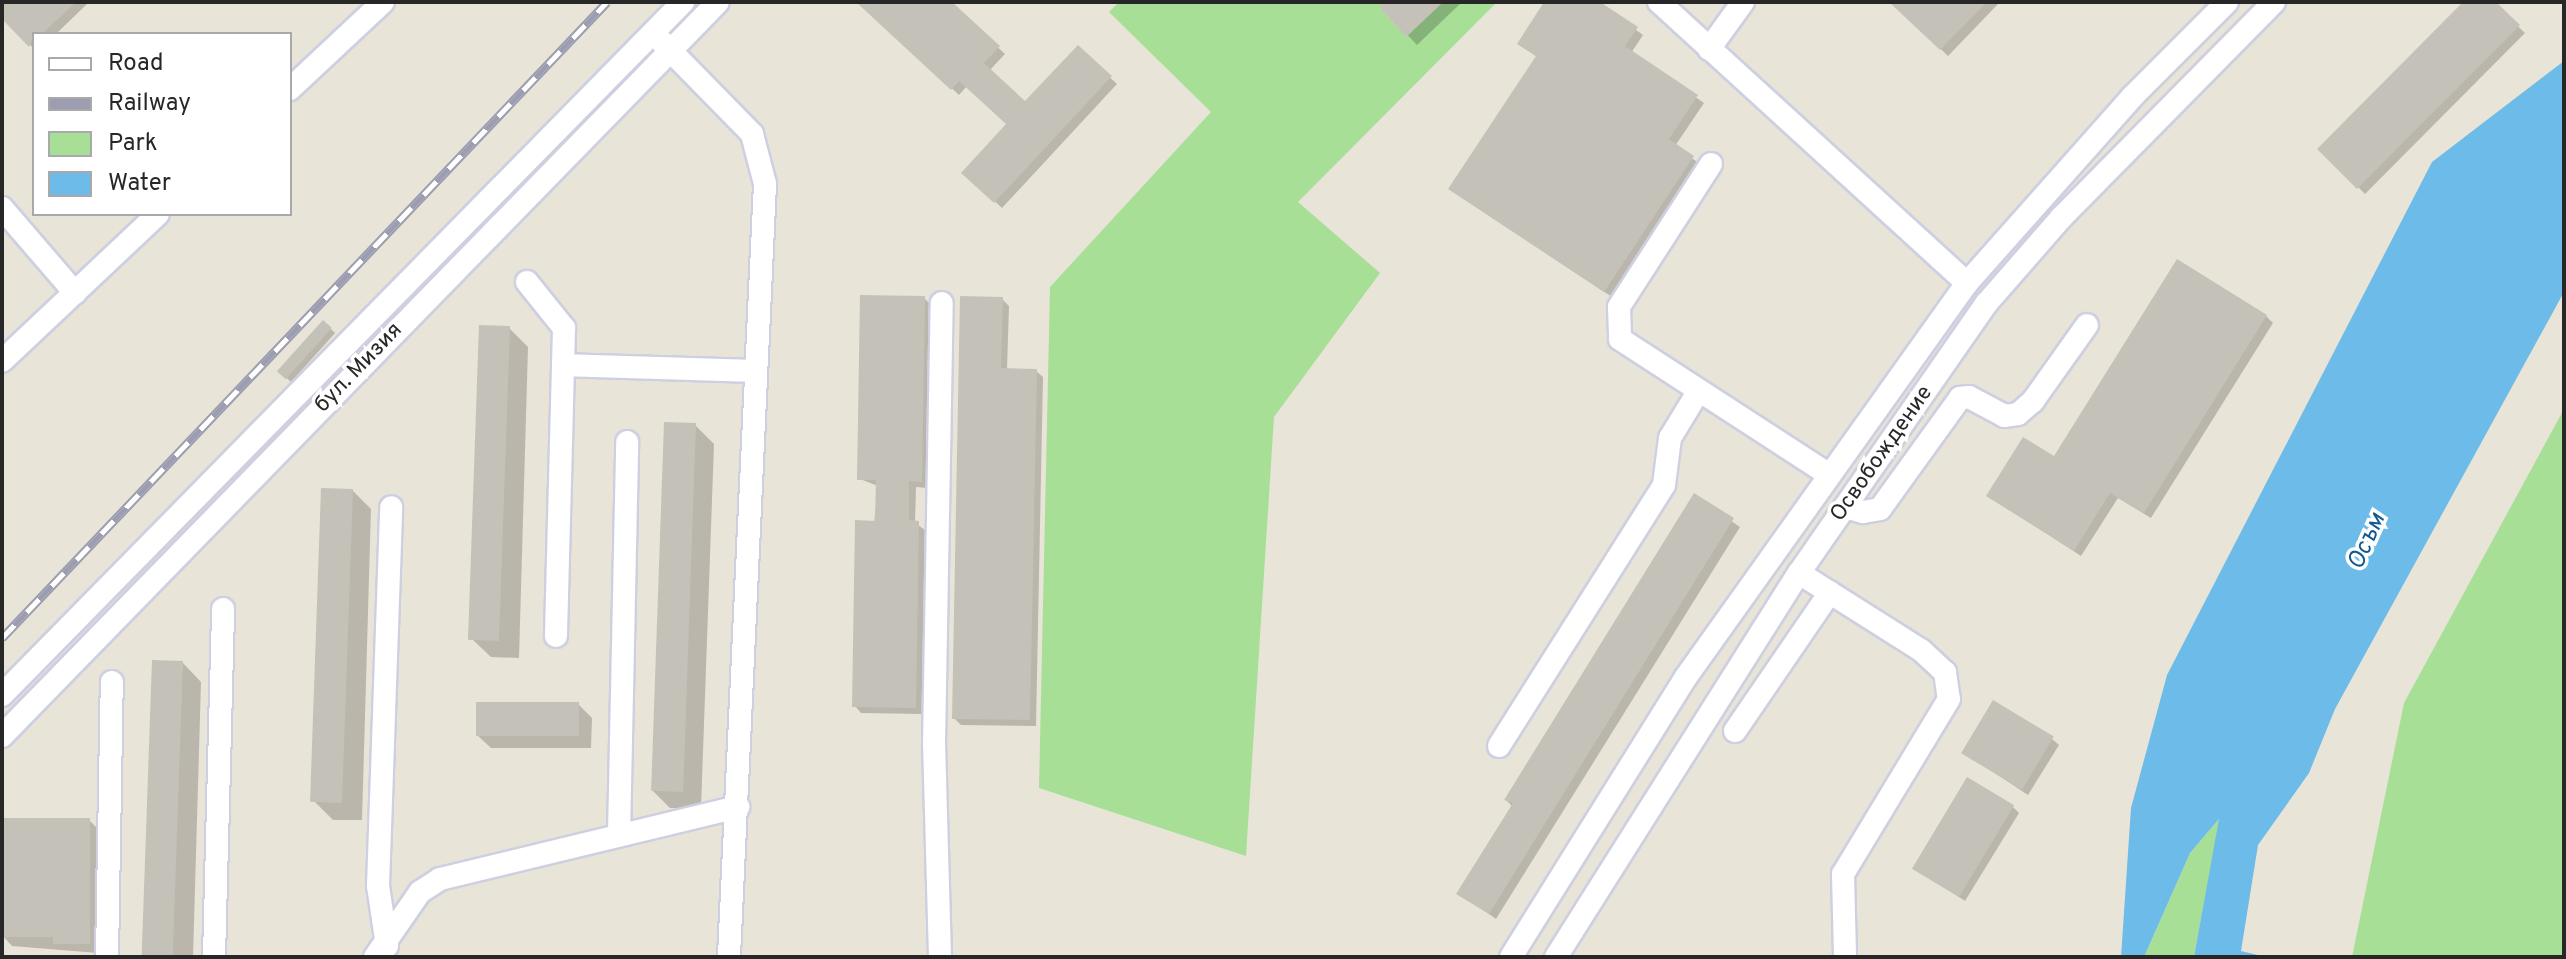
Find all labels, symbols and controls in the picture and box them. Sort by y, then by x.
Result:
legend [32,32,292,216]
text: Road [108,49,164,79]
text: Railway [108,89,191,119]
text: Park [108,129,158,159]
text: Water [108,169,171,199]
street label: бул. Мизия [310,318,408,418]
street label: Освобождение [1825,381,1939,527]
water label: Осъм [2343,509,2393,575]

